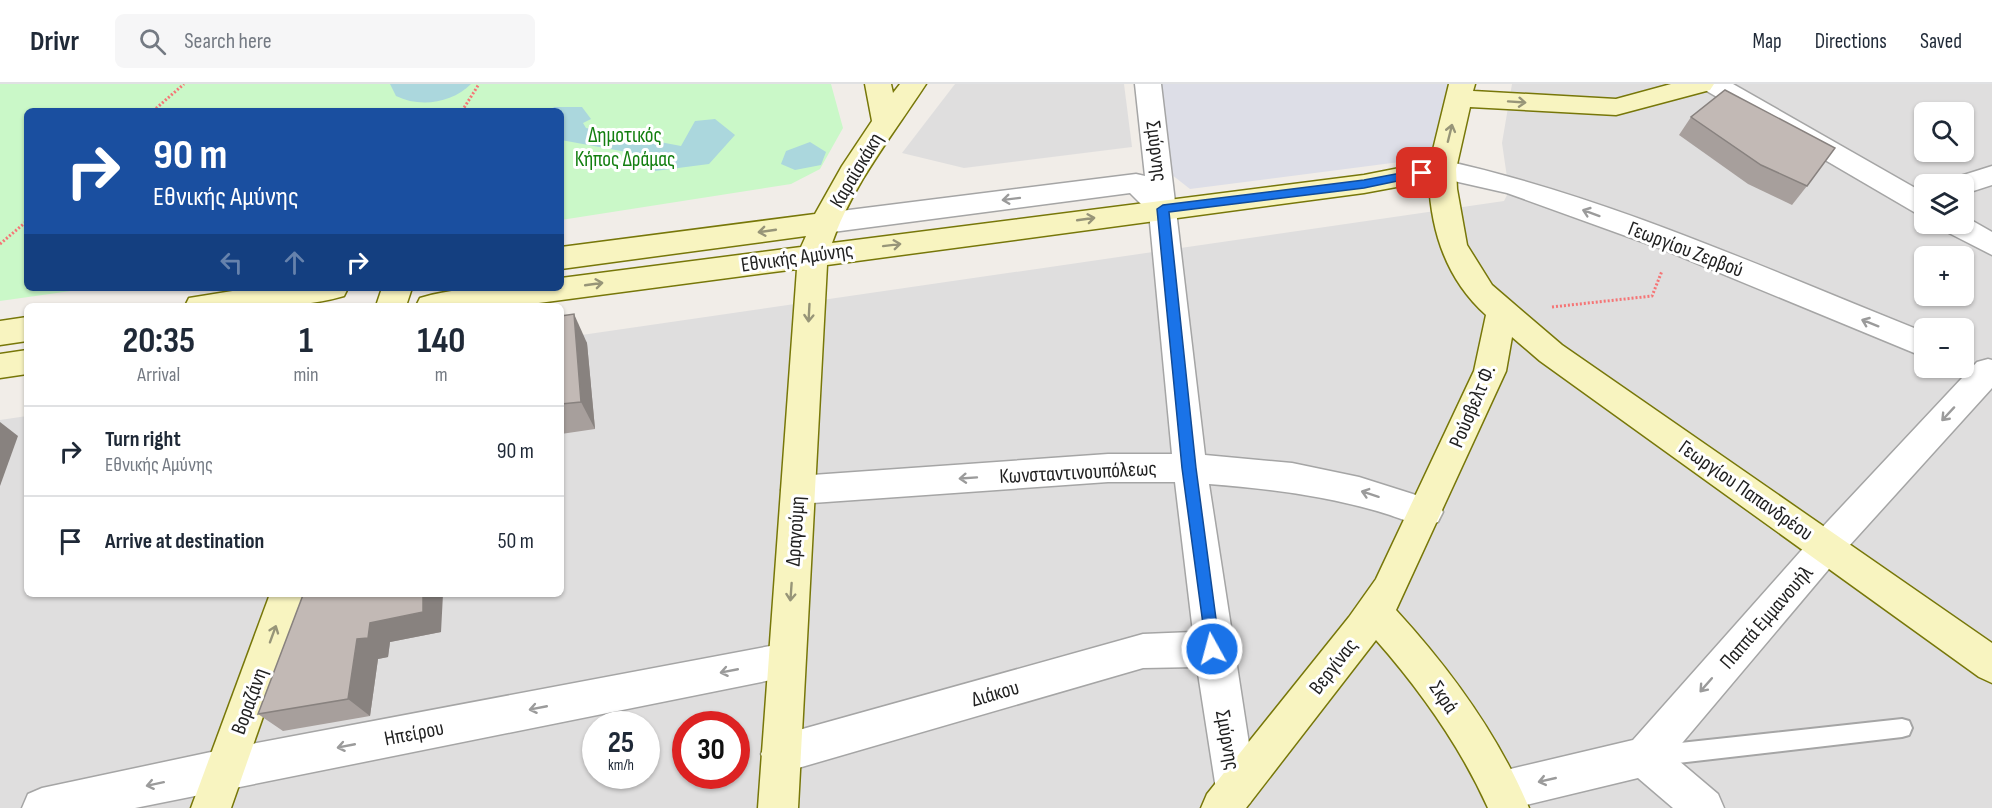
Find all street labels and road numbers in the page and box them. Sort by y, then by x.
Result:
street label: Σμύρνης [1140,119,1173,183]
street label: Καραϊσκάκη [824,128,888,212]
street label: Γεωργίου Ζερβού [1625,216,1747,283]
street label: Εθνικής Αμύνης [739,237,855,278]
street label: Ρούσβελτ Φ. [1444,361,1501,451]
street label: Γεωργίου Παπανδρέου [1674,435,1818,546]
street label: Κωνσταντινουπόλεως [999,456,1157,489]
street label: Δραγούμη [781,495,810,567]
street label: Παππά Εμμανουήλ [1715,560,1819,674]
street label: Βεργίνας [1304,633,1363,699]
street label: Βοραζάνη [226,665,273,738]
street label: Διάκου [968,675,1022,712]
street label: Σκρά [1424,676,1463,718]
street label: Σμύρνης [1210,708,1245,772]
street label: Ηπείρου [382,715,446,751]

